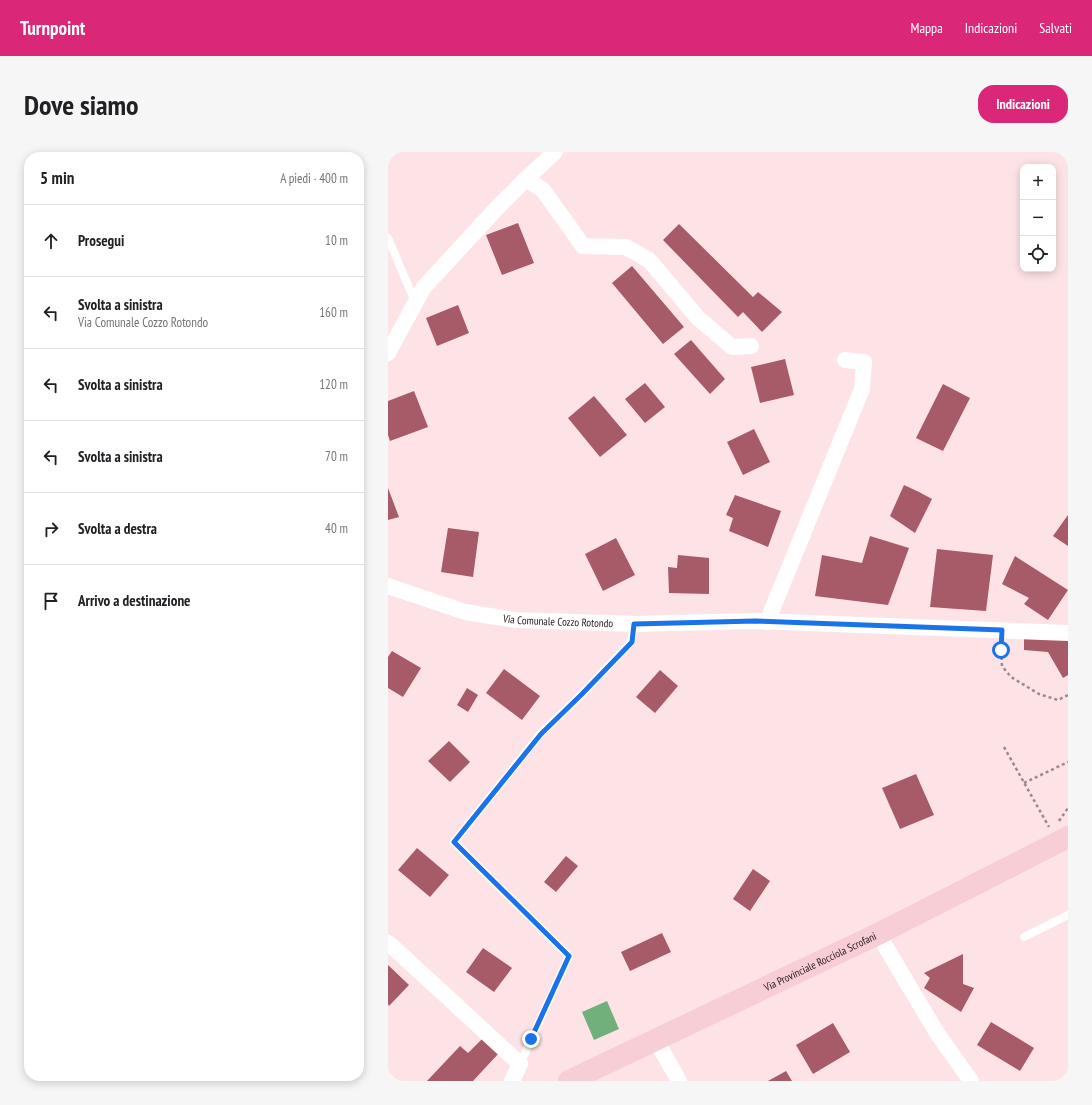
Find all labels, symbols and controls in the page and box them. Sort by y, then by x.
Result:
text: Turnpoint [20,16,85,40]
text: Mappa [911,19,943,37]
text: Indicazioni [965,19,1017,37]
text: Salvati [1039,19,1072,37]
button: Indicazioni [978,85,1068,123]
text: Dove siamo [24,86,139,123]
map controls [1020,164,1056,272]
button: + [1020,164,1056,200]
text: 5 min [40,167,74,189]
text: A piedi · 400 m [280,170,348,187]
button: − [1020,200,1056,236]
icon: ahead [40,230,62,252]
text: Prosegui [78,231,124,250]
text: 10 m [325,232,348,249]
button: locate [1020,236,1056,272]
text: Svolta a sinistra [78,295,163,314]
icon: left [40,302,62,324]
text: 160 m [319,304,348,321]
text: Via Comunale Cozzo Rotondo [78,314,208,331]
icon: left [40,374,62,396]
text: Svolta a sinistra [78,375,163,394]
text: 120 m [319,376,348,393]
icon: left [40,446,62,468]
text: Svolta a sinistra [78,447,163,466]
text: 70 m [325,448,348,465]
icon: right [40,518,62,540]
text: Svolta a destra [78,519,157,538]
text: 40 m [325,520,348,537]
icon: arrive [40,590,62,612]
text: Arrivo a destinazione [78,591,191,610]
street label: Via Comunale Cozzo Rotondo [501,611,614,630]
route start [992,641,1010,659]
street label: Via Provinciale Rocciola Scrofani [761,929,879,995]
route end [522,1030,540,1048]

